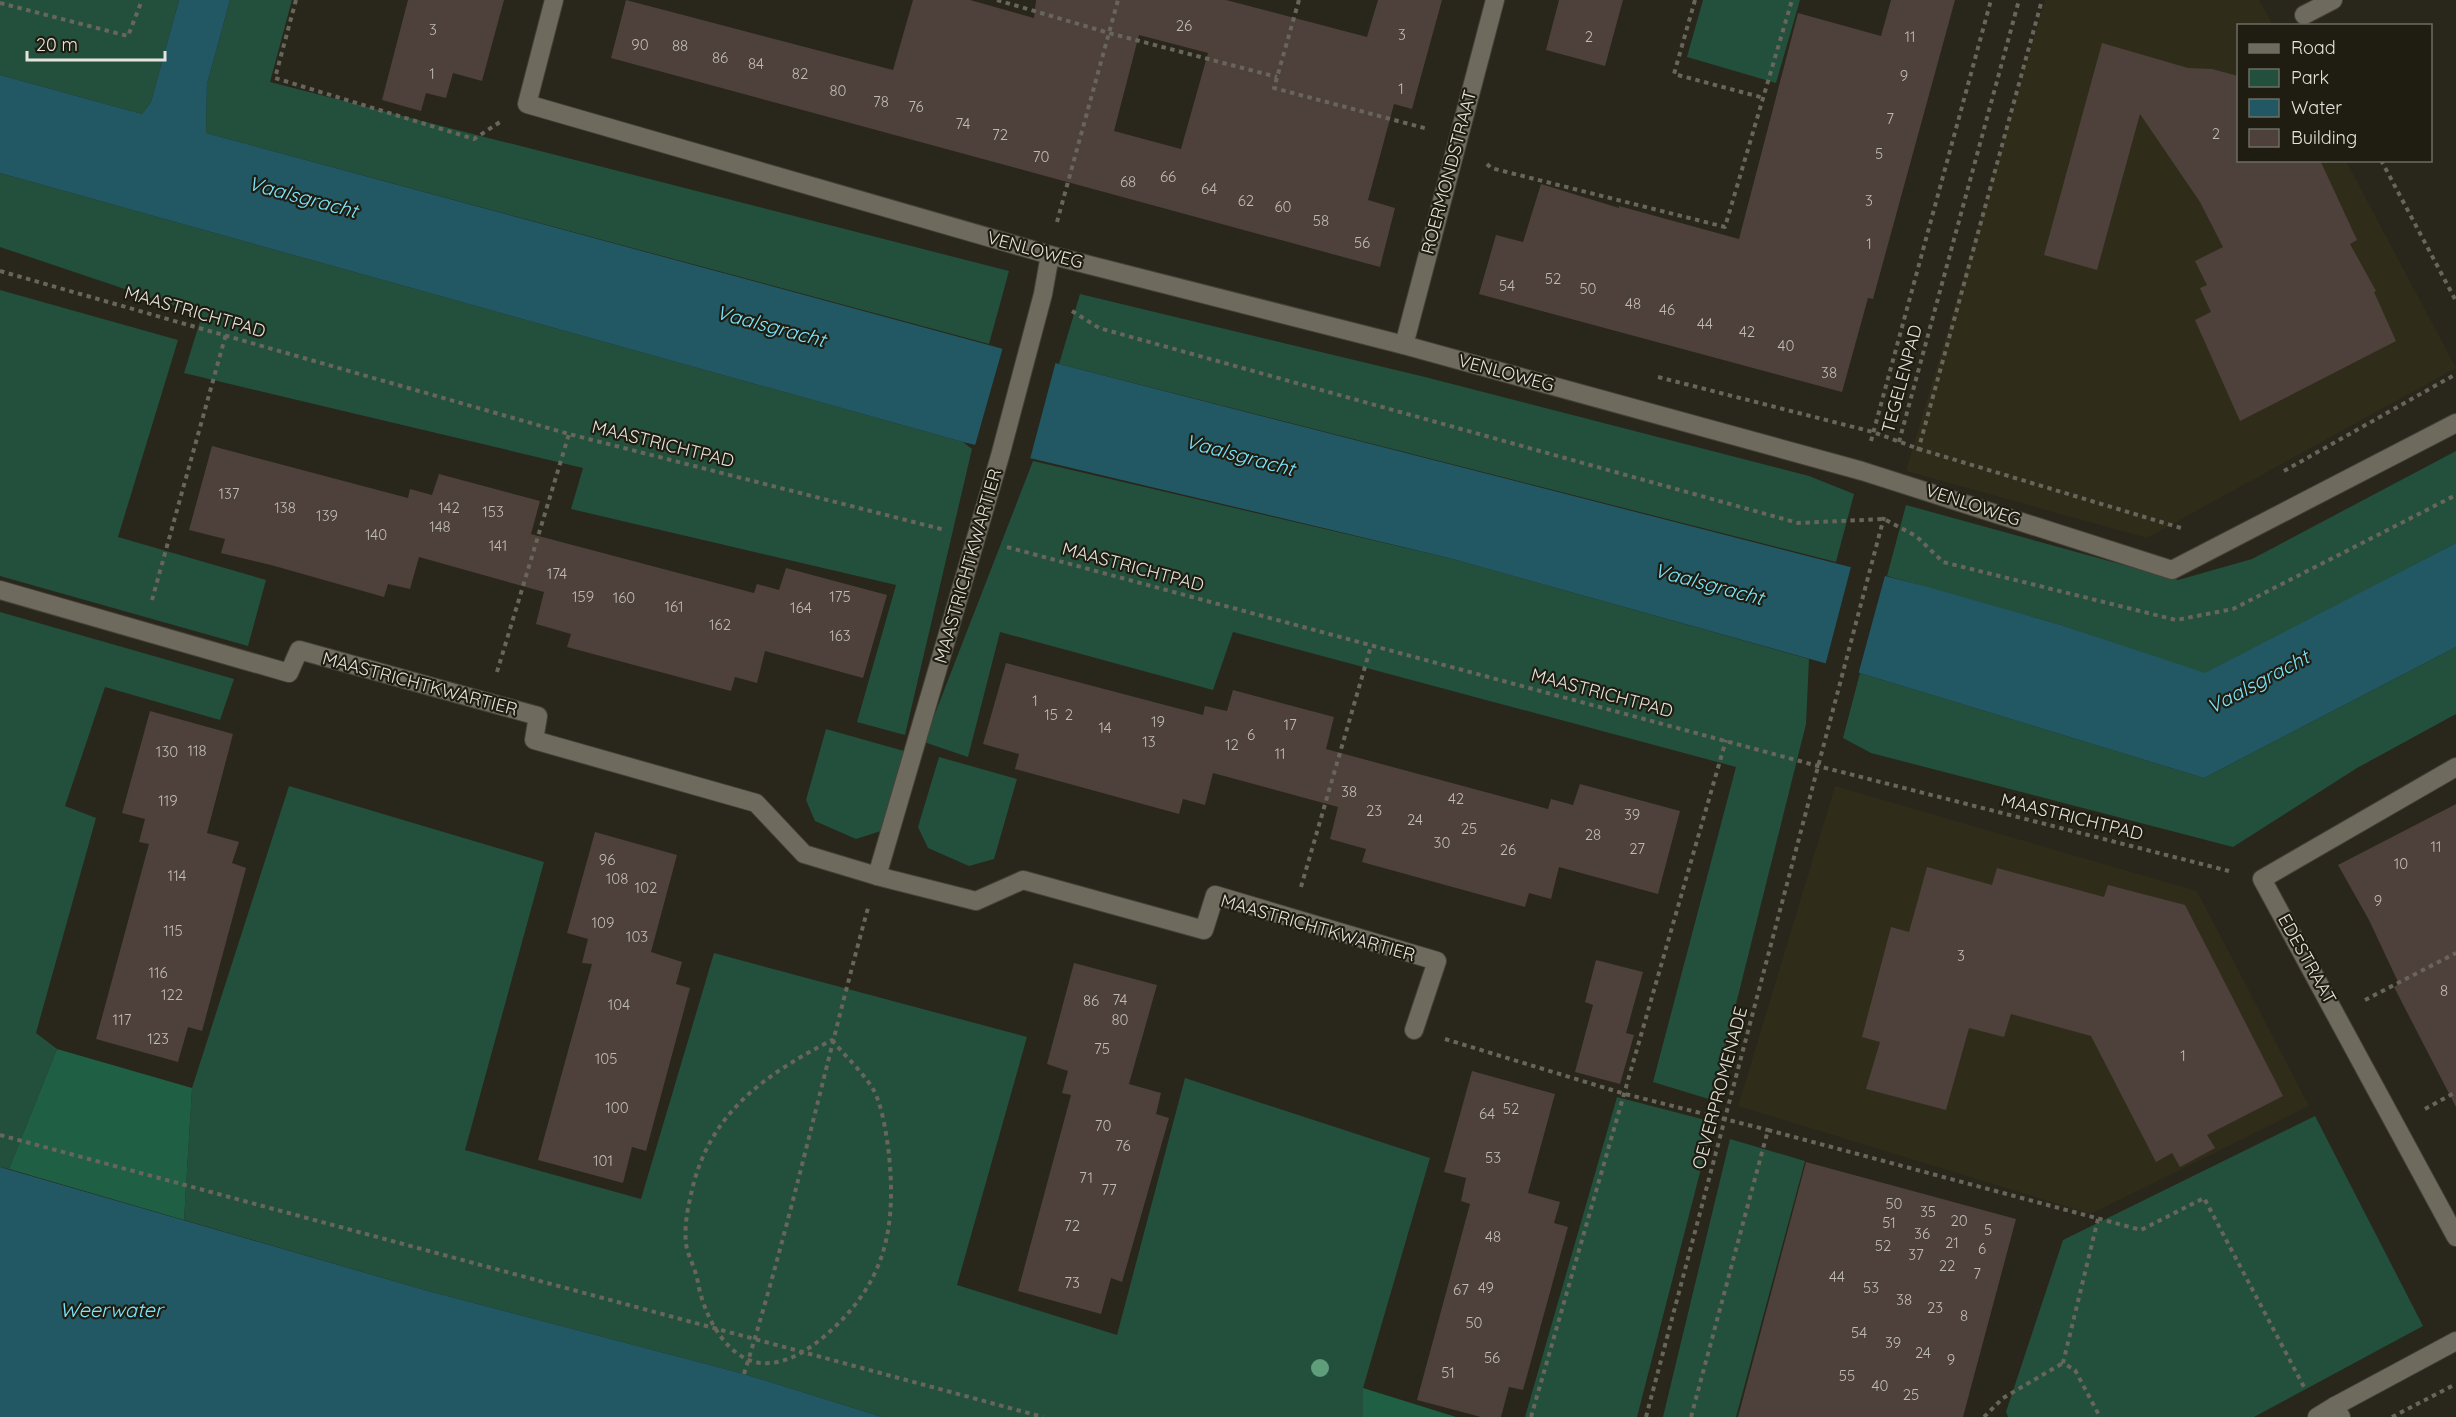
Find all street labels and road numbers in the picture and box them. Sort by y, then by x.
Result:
street label: ROERMONDSTRAAT [1416,87,1482,256]
street label: VENLOWEG [985,226,1086,273]
street label: MAASTRICHTPAD [122,280,268,343]
street label: TEGELENPAD [1876,322,1927,436]
street label: VENLOWEG [1456,349,1557,396]
street label: MAASTRICHTPAD [590,415,737,472]
street label: MAASTRICHTKWARTIER [929,466,1006,666]
street label: VENLOWEG [1923,478,2024,531]
street label: MAASTRICHTPAD [1060,537,1207,597]
street label: MAASTRICHTKWARTIER [320,646,520,721]
street label: MAASTRICHTPAD [1529,663,1676,723]
street label: MAASTRICHTPAD [1999,788,2146,845]
street label: MAASTRICHTKWARTIER [1218,889,1418,966]
street label: EDESTRAAT [2273,910,2342,1008]
street label: OEVERPROMENADE [1687,1004,1752,1172]

